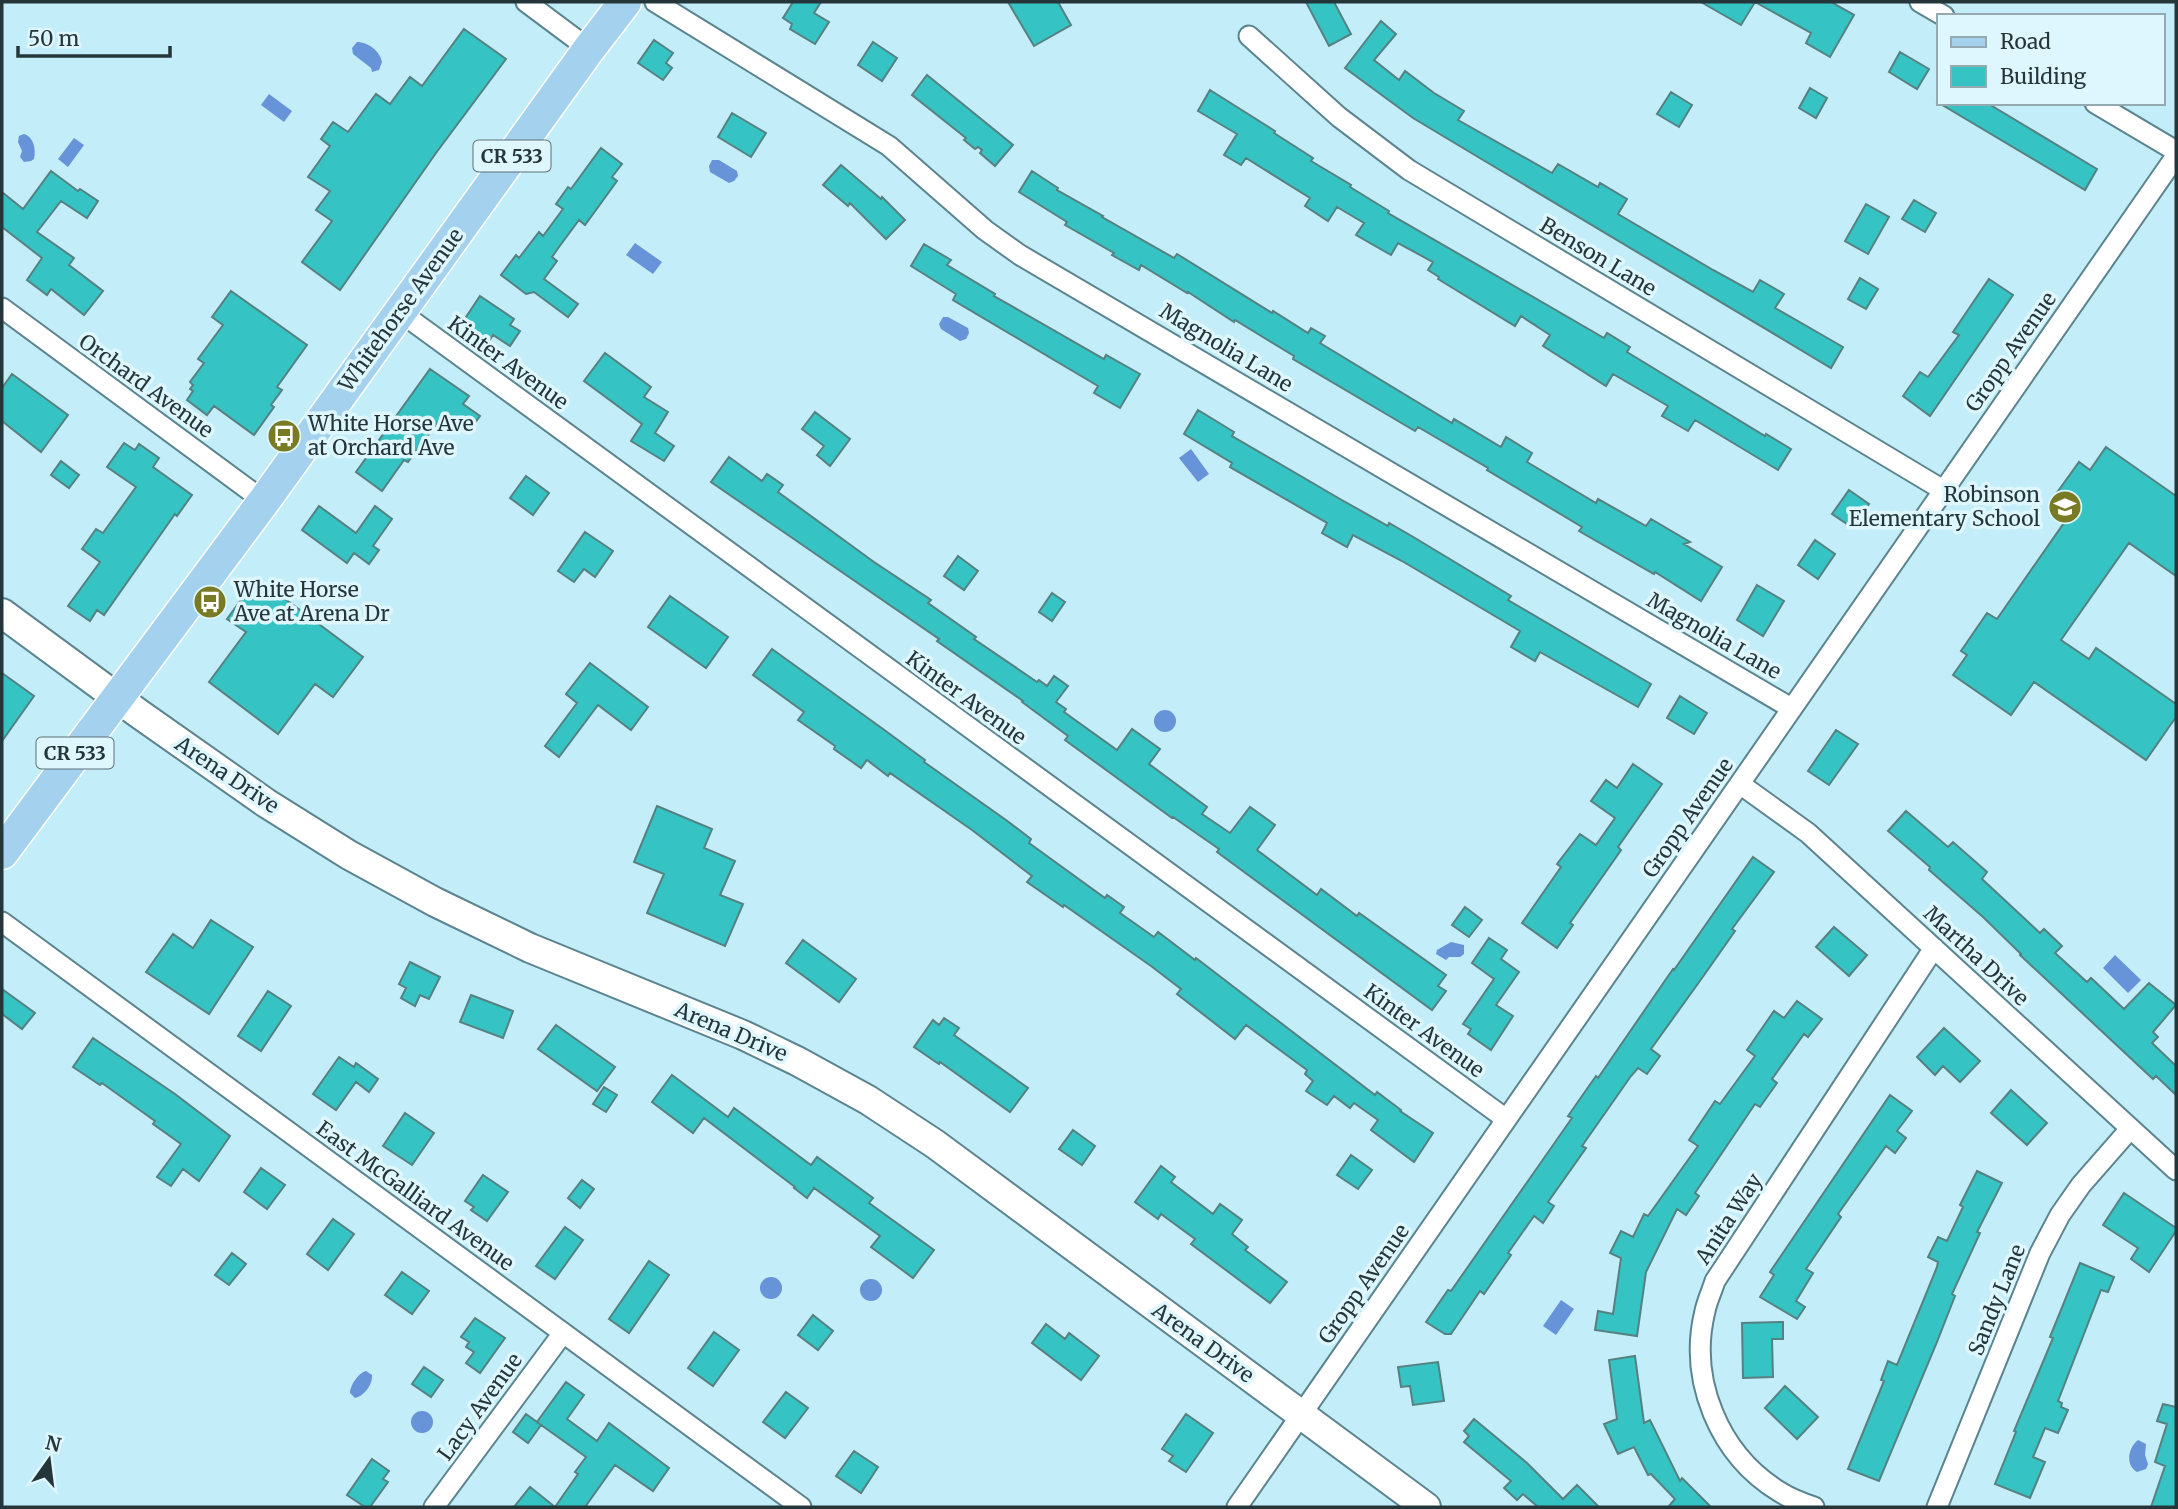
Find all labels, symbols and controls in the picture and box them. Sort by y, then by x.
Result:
scale bar [18,14,170,58]
legend [1937,14,2164,105]
text: 50 m [28,25,79,52]
text: Road [2000,28,2051,55]
text: Building [2000,63,2087,90]
road number: CR 533 [474,140,550,172]
street label: Benson Lane [1535,211,1661,302]
street label: Whitehorse Avenue [332,223,469,398]
street label: Gropp Avenue [1959,286,2062,417]
street label: Magnolia Lane [1155,297,1298,398]
street label: Kinter Avenue [443,310,574,415]
street label: Orchard Avenue [74,328,219,443]
place label: White Horse Ave at Orchard Ave [307,410,474,461]
bus stop icon: White Horse Ave at Orchard Ave [265,417,303,455]
place label: Robinson Elementary School [1849,481,2041,532]
school or university icon: Robinson Elementary School [2046,488,2084,526]
place label: White Horse Ave at Arena Dr [233,576,390,627]
bus stop icon: White Horse Ave at Arena Dr [191,583,229,621]
street label: Magnolia Lane [1642,586,1786,685]
street label: Kinter Avenue [901,645,1032,750]
street label: Arena Drive [169,729,284,819]
road number: CR 533 [36,738,114,768]
street label: Gropp Avenue [1636,752,1739,883]
street label: Martha Drive [1918,900,2035,1011]
street label: Kinter Avenue [1359,978,1490,1083]
street label: Arena Drive [670,995,791,1067]
street label: East McGalliard Avenue [311,1115,519,1276]
street label: Anita Way [1689,1168,1768,1270]
street label: Gropp Avenue [1312,1218,1415,1349]
street label: Sandy Lane [1962,1240,2031,1359]
street label: Arena Drive [1146,1296,1260,1389]
street label: Lacy Avenue [431,1348,528,1466]
north arrow [14,1425,84,1495]
text: N [43,1430,63,1457]

